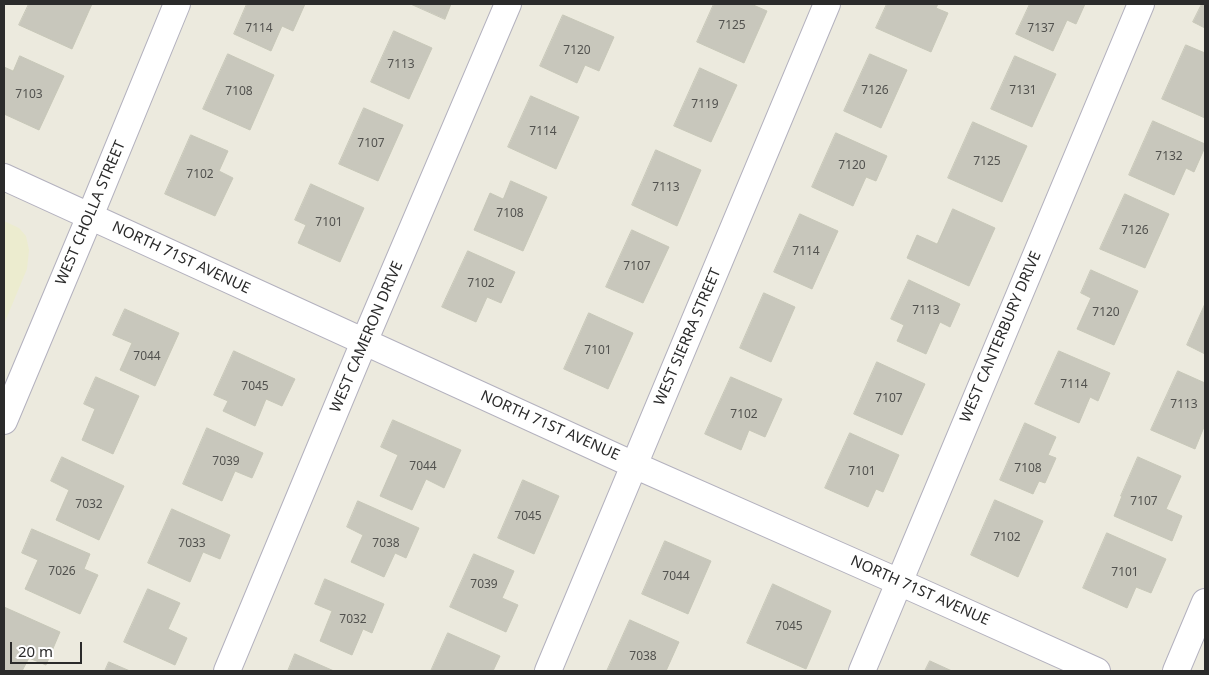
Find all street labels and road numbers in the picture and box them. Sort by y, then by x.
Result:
street label: WEST CHOLLA STREET [52,138,130,288]
street label: NORTH 71ST AVENUE [109,218,253,298]
street label: WEST CANTERBURY DRIVE [957,249,1045,425]
street label: WEST CAMERON DRIVE [327,259,407,415]
street label: WEST SIERRA STREET [651,266,725,408]
street label: NORTH 71ST AVENUE [478,387,622,465]
street label: NORTH 71ST AVENUE [848,552,992,630]

